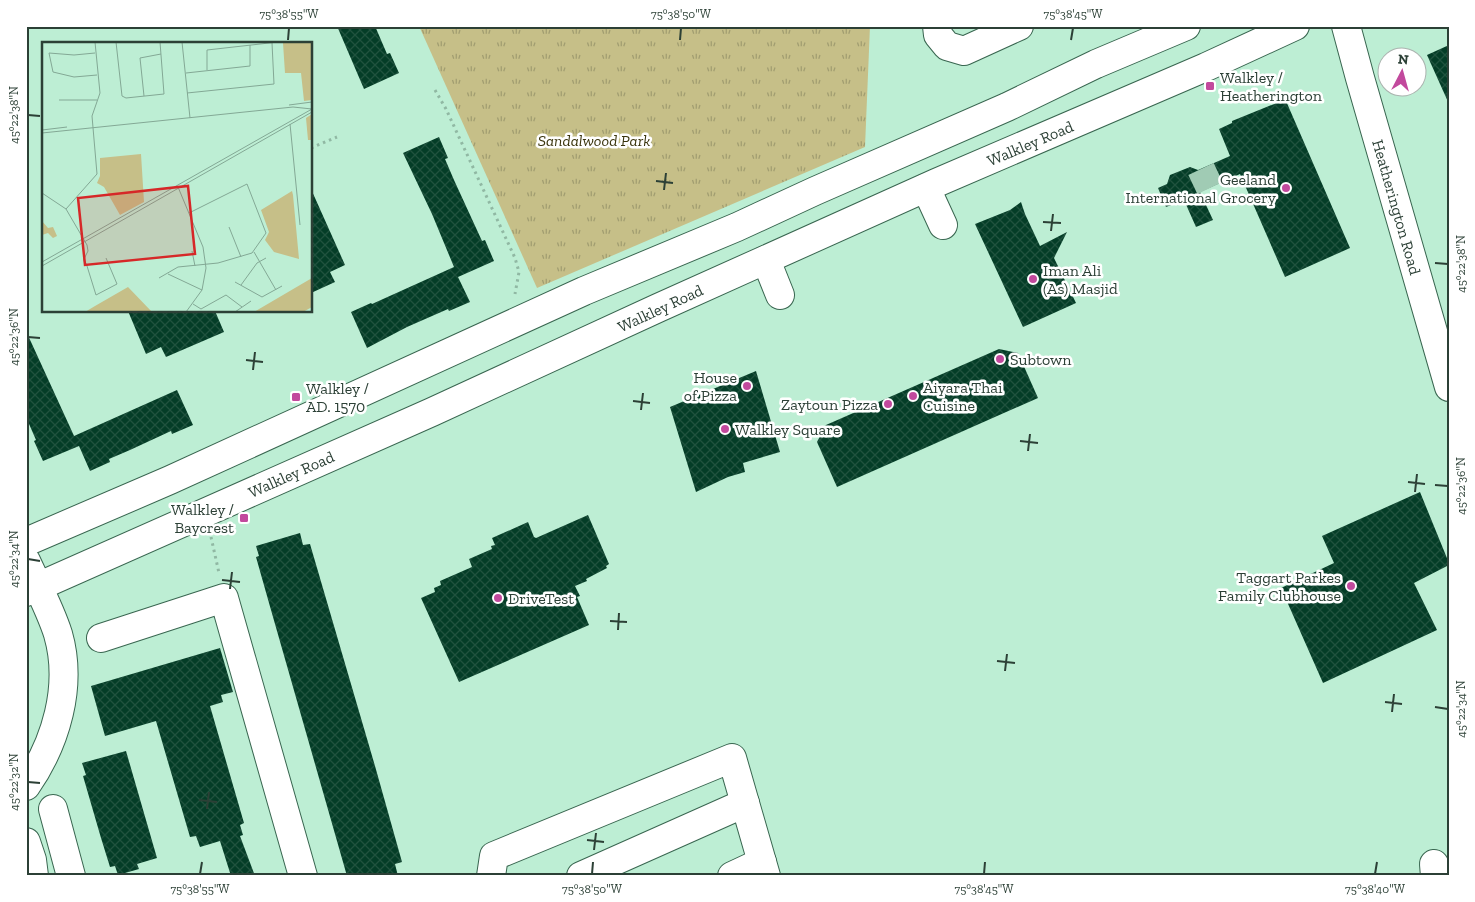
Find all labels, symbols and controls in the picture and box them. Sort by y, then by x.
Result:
text: 75°38'55"W [259,7,319,21]
text: 75°38'50"W [651,7,712,21]
text: 75°38'45"W [1044,7,1103,21]
inset map [42,42,312,312]
north arrow [1378,48,1428,98]
text: N [1397,51,1410,69]
place label: Walkley / Heatherington [1220,68,1323,105]
marker: Walkley / Heatherington [1204,80,1216,92]
text: 45°22'38"N [7,86,21,144]
street label: Walkley Road [984,117,1076,170]
park label: Sandalwood Park [538,131,650,150]
street label: Heatherington Road [1368,137,1425,277]
place label: Geeland International Grocery [1125,170,1277,207]
marker: Geeland International Grocery [1280,182,1292,194]
text: 45°22'38"N [1454,235,1468,293]
place label: Iman Ali (As) Masjid [1043,261,1118,298]
marker: Iman Ali (As) Masjid [1027,273,1039,285]
street label: Walkley Road [615,280,706,336]
text: 45°22'36"N [7,308,21,366]
place label: Subtown [1010,350,1072,369]
marker: Subtown [994,353,1006,365]
place label: House of Pizza [684,368,737,405]
place label: Aiyara Thai Cuisine [923,378,1003,415]
place label: Walkley / AD. 1570 [306,379,369,416]
marker: House of Pizza [741,380,753,392]
marker: Aiyara Thai Cuisine [907,390,919,402]
marker: Walkley / AD. 1570 [290,391,302,403]
place label: Zaytoun Pizza [781,395,878,414]
marker: Zaytoun Pizza [882,398,894,410]
place label: Walkley Square [735,420,840,439]
marker: Walkley Square [719,423,731,435]
street label: Walkley Road [245,447,337,502]
text: 45°22'36"N [1454,457,1468,515]
place label: Walkley / Baycrest [171,500,235,537]
marker: Walkley / Baycrest [238,512,250,524]
text: 45°22'34"N [7,530,21,588]
place label: Taggart Parkes Family Clubhouse [1218,568,1341,605]
marker: Taggart Parkes Family Clubhouse [1345,580,1357,592]
place label: DriveTest [508,589,574,608]
marker: DriveTest [492,592,504,604]
text: 45°22'34"N [1454,680,1468,738]
text: 45°22'32"N [7,753,21,811]
text: 75°38'55"W [170,882,230,896]
text: 75°38'50"W [562,882,623,896]
text: 75°38'45"W [955,882,1014,896]
text: 75°38'40"W [1345,882,1406,896]

